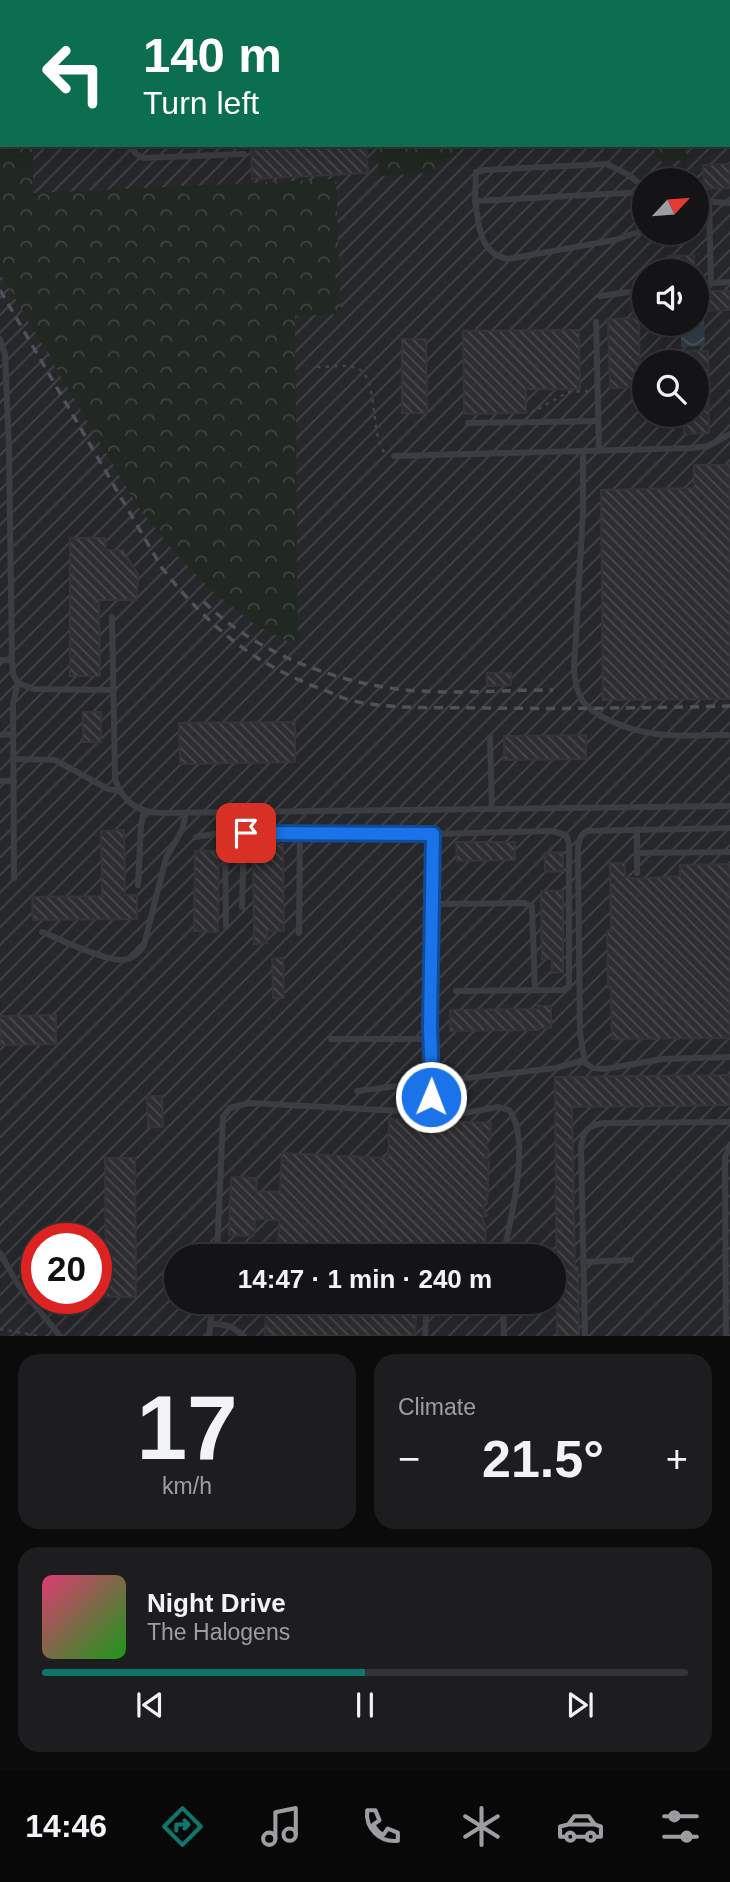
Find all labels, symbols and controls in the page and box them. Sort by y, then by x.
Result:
icon: left [28,28,119,119]
text: 140 m [143,28,282,82]
text: Turn left [143,85,259,121]
north arrow [632,168,709,245]
map controls [632,168,709,427]
button: sound [632,259,709,336]
button: search [632,350,709,427]
pin [216,803,276,863]
icon: arrive [227,814,265,852]
position arrow [394,1060,468,1134]
speed limit sign: 20 [21,1223,112,1314]
text: 14:47 · 1 min · 240 m [238,1264,492,1294]
text: 17 [136,1377,238,1478]
text: Climate [398,1394,476,1420]
text: 21.5° [482,1430,604,1488]
text: − [398,1438,420,1480]
text: + [666,1438,688,1480]
text: km/h [162,1473,212,1499]
text: Night Drive [147,1588,286,1618]
text: The Halogens [147,1619,290,1645]
icon: previous [131,1686,169,1724]
icon: pause [346,1686,384,1724]
icon: next [561,1686,599,1724]
icon: directions [158,1802,207,1851]
icon: music [257,1802,306,1851]
icon: phone [357,1802,406,1851]
icon: climate [457,1802,506,1851]
icon: car [556,1802,605,1851]
icon: filters [656,1802,705,1851]
text: 14:46 [25,1808,107,1844]

